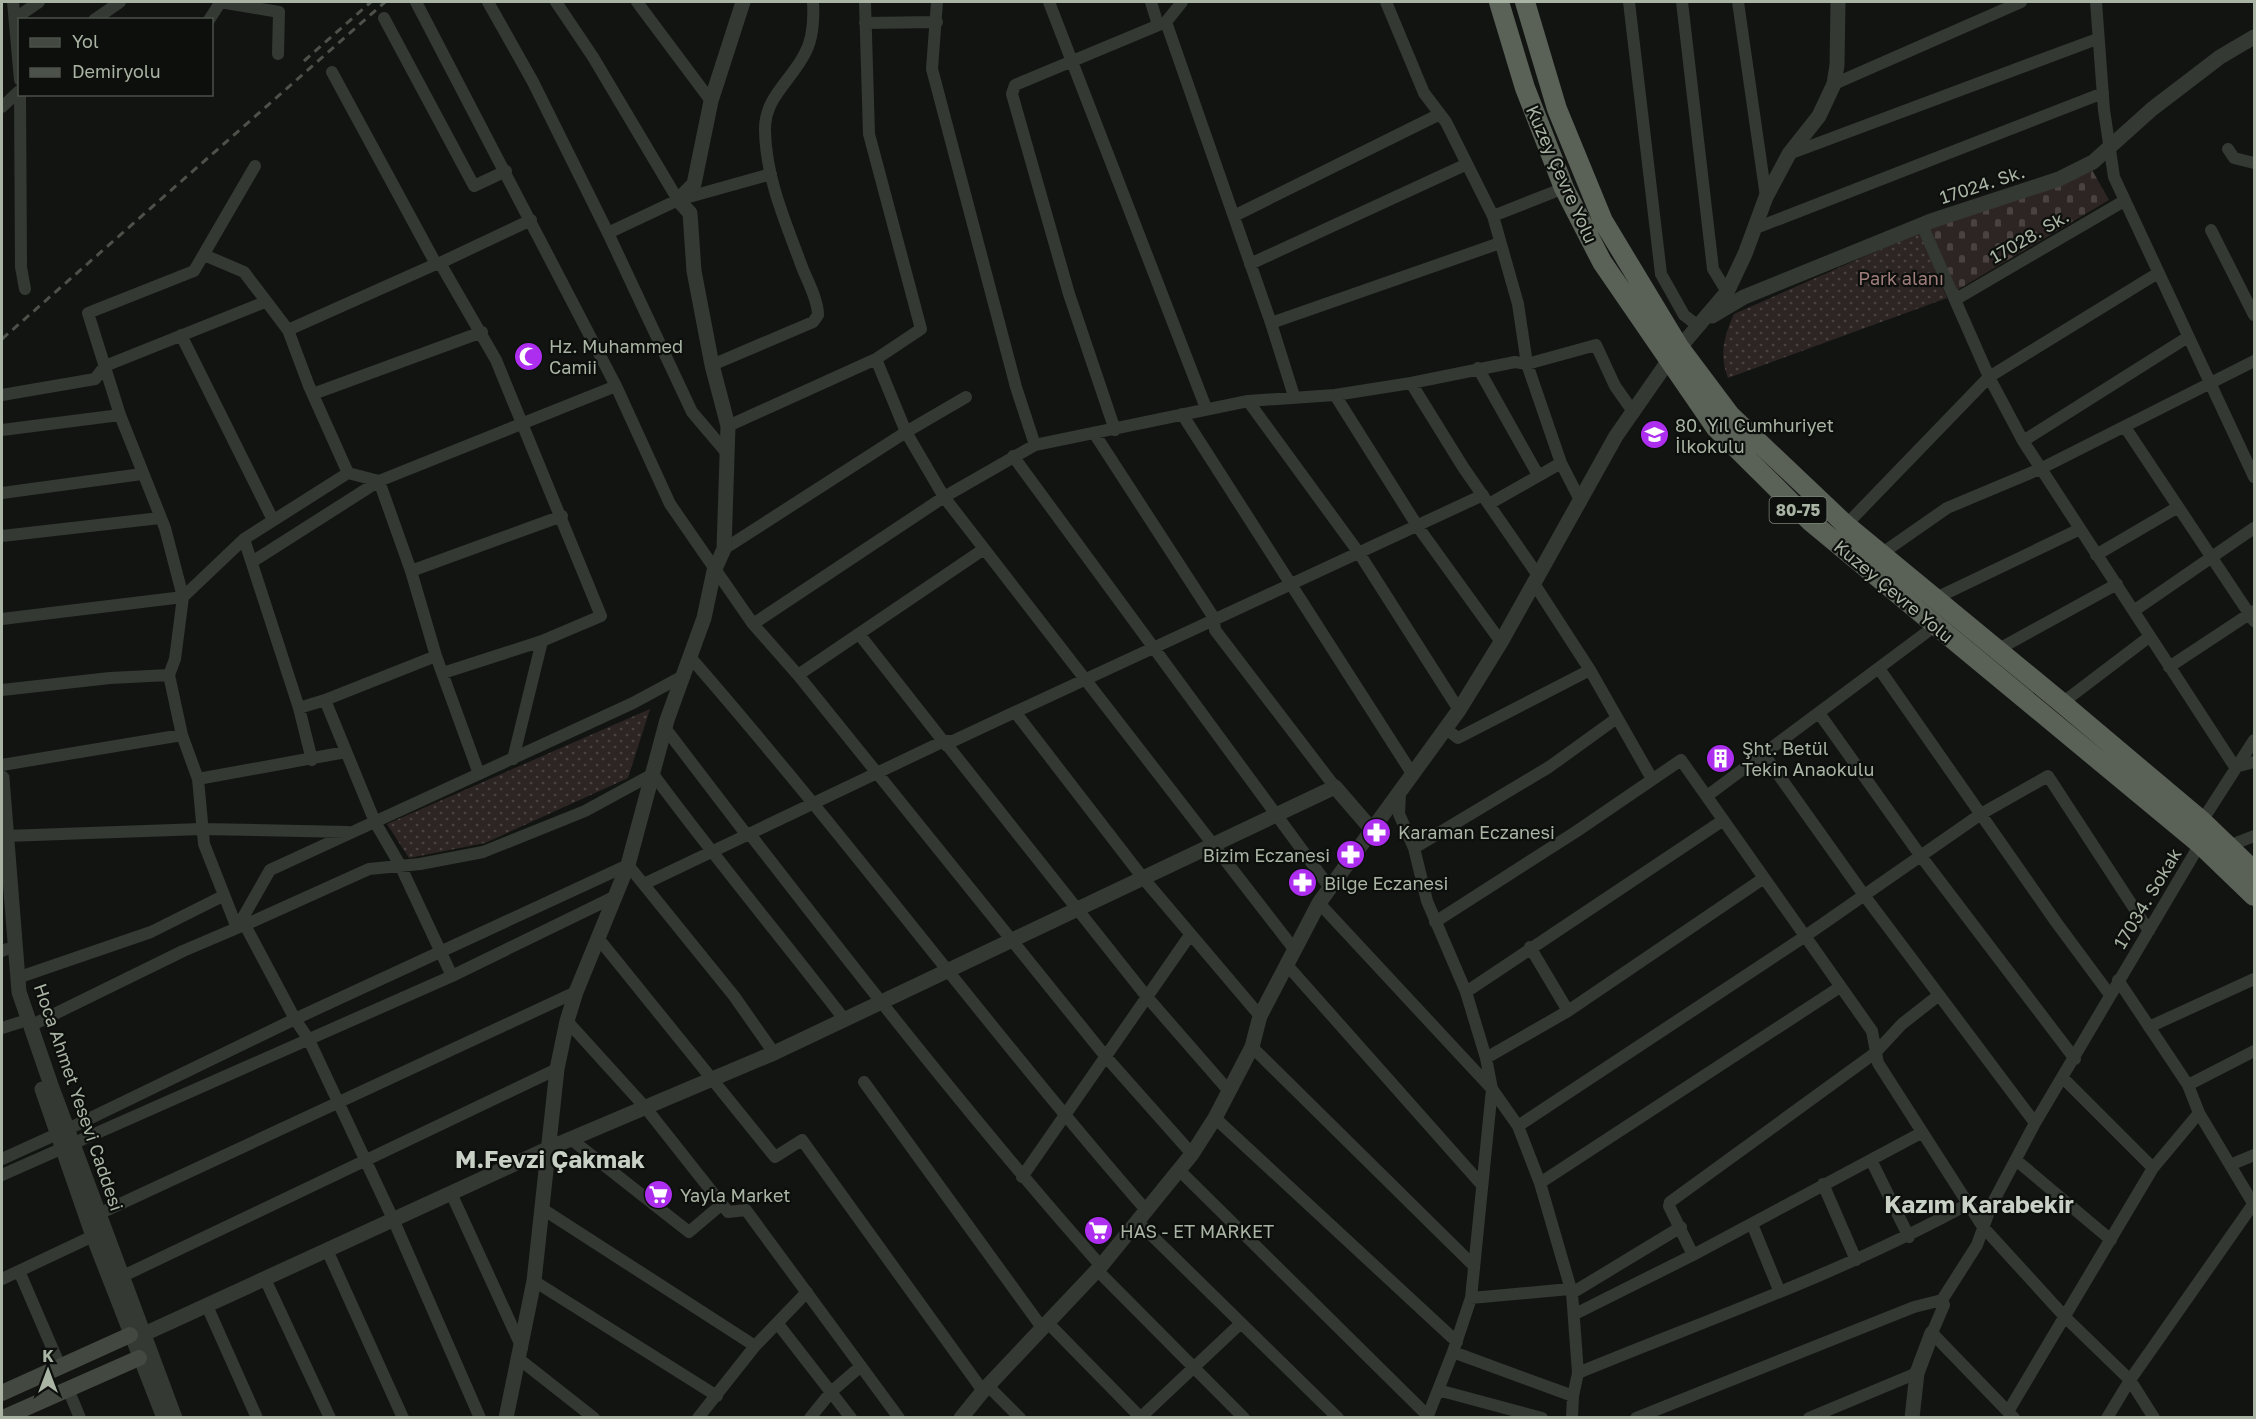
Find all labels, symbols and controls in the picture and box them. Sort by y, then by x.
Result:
legend [18,18,213,96]
text: Yol [72,30,99,52]
text: Demiryolu [72,60,161,82]
street label: Kuzey Çevre Yolu [1522,102,1602,246]
street label: 17024. Sk. [1937,160,2027,208]
street label: 17028. Sk. [1985,204,2073,268]
park label: Park alanı [1858,267,1944,289]
place label: Hz. Muhammed Camii [549,335,683,378]
mosque icon: Hz. Muhammed Camii [512,340,544,372]
place label: 80. Yıl Cumhuriyet İlkokulu [1675,414,1834,457]
school or university icon: 80. Yıl Cumhuriyet İlkokulu [1638,419,1670,451]
road number: 80-75 [1770,497,1826,523]
street label: Kuzey Çevre Yolu [1830,535,1958,647]
place label: Şht. Betül Tekin Anaokulu [1742,737,1874,780]
building icon: Şht. Betül Tekin Anaokulu [1705,742,1737,774]
pharmacy icon: Karaman Eczanesi [1361,816,1393,848]
place label: Karaman Eczanesi [1398,821,1555,843]
pharmacy icon: Bizim Eczanesi [1335,839,1367,871]
place label: Bizim Eczanesi [1203,844,1330,866]
street label: 17034. Sokak [2108,844,2186,952]
pharmacy icon: Bilge Eczanesi [1287,867,1319,899]
place label: Bilge Eczanesi [1324,872,1448,894]
street label: Hoca Ahmet Yesevi Caddesi [30,980,128,1214]
district label: M.Fevzi Çakmak [455,1144,645,1173]
supermarket icon: Yayla Market [643,1179,675,1211]
place label: Yayla Market [680,1184,791,1206]
district label: Kazım Karabekir [1884,1189,2074,1218]
supermarket icon: HAS - ET MARKET [1083,1215,1115,1247]
place label: HAS - ET MARKET [1120,1220,1274,1242]
north arrow [18,1341,78,1401]
text: K [42,1346,54,1366]

